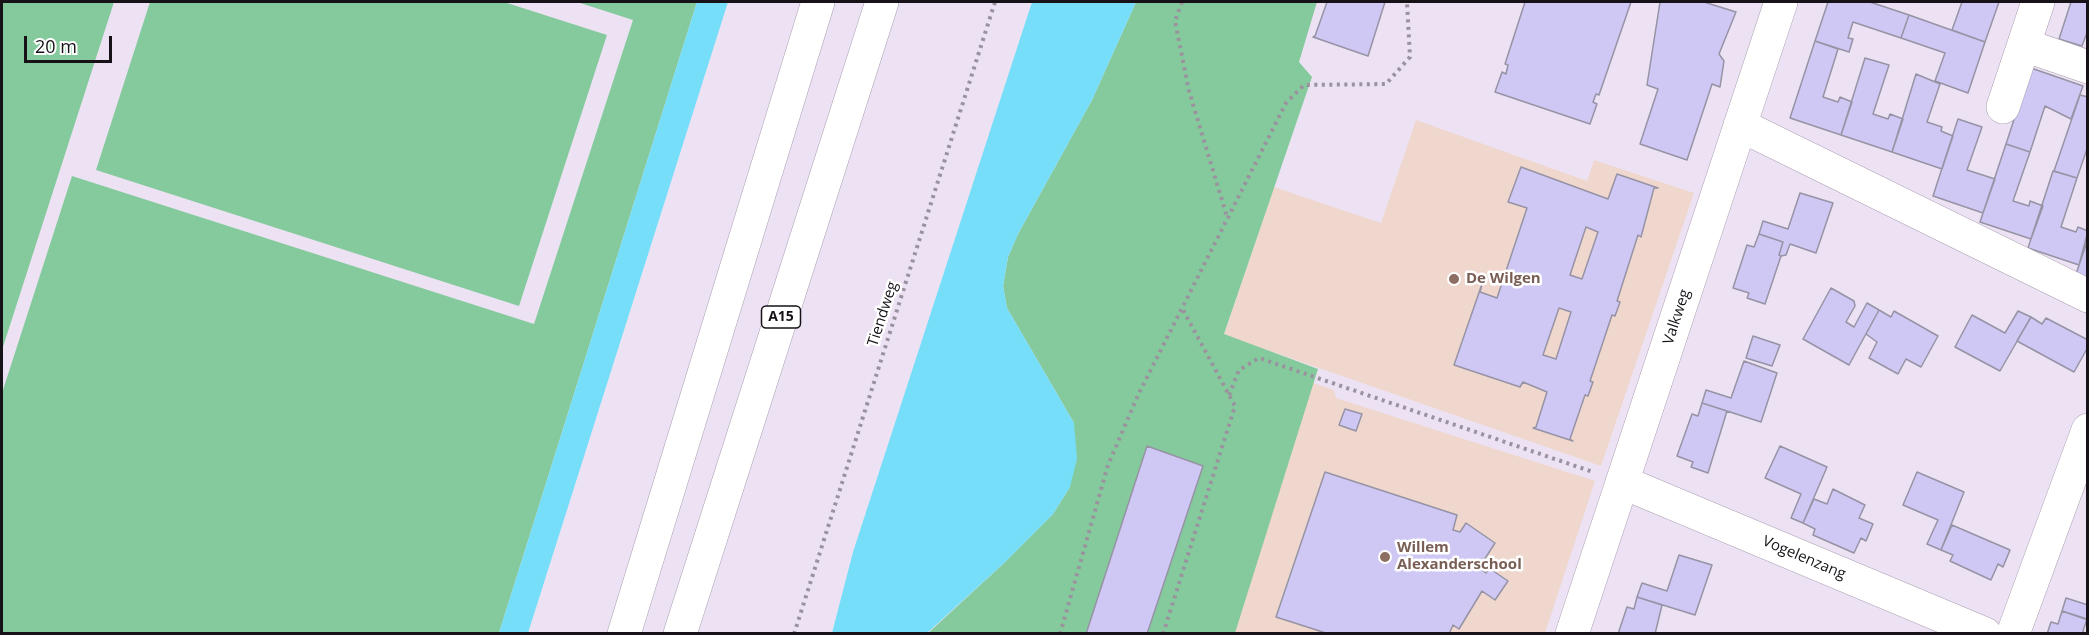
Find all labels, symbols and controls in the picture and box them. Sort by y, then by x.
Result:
scale bar [27,24,116,62]
text: 20 m [35,34,77,58]
place label: De Wilgen [1466,270,1541,288]
marker: De Wilgen [1447,272,1461,286]
street label: Tiendweg [864,279,902,349]
street label: Valkweg [1660,287,1694,347]
road number: A15 [762,306,800,328]
street label: Vogelenzang [1760,532,1848,584]
place label: Willem Alexanderschool [1397,539,1522,574]
marker: Willem Alexanderschool [1378,550,1392,564]

